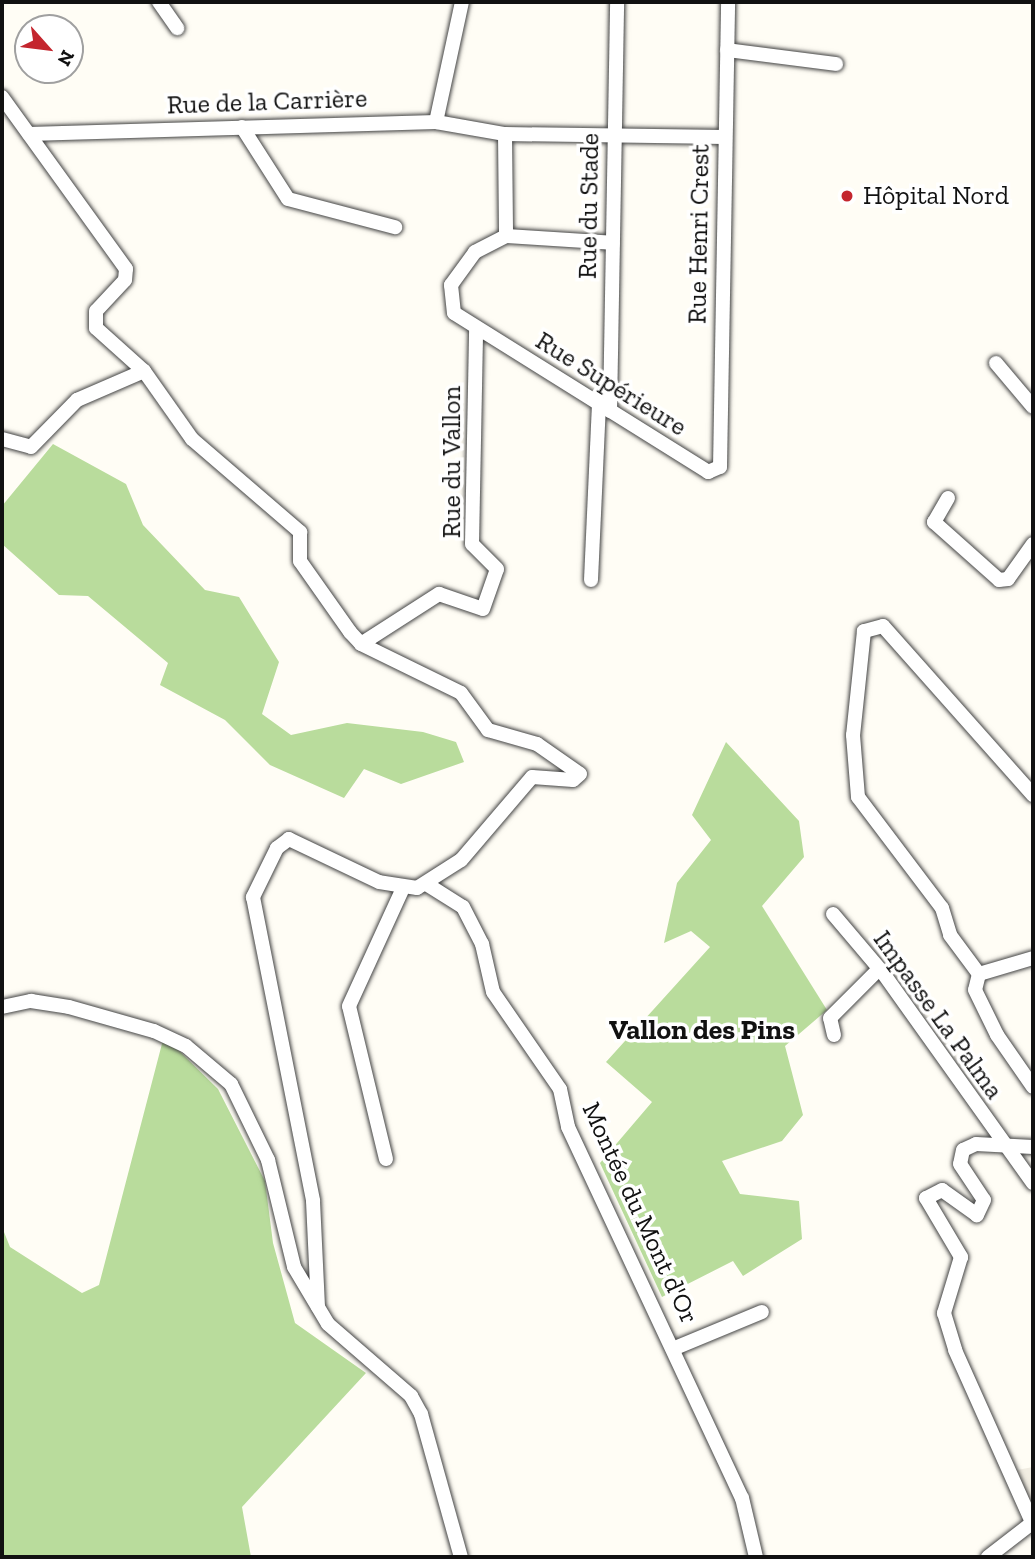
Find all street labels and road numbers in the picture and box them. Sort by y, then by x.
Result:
street label: Rue de la Carrière [166,83,368,121]
street label: Rue du Stade [572,133,606,279]
street label: Rue Henri Crest [682,144,716,324]
street label: Rue Supérieure [530,325,692,443]
street label: Rue du Vallon [436,385,468,539]
street label: Impasse La Palma [866,925,1010,1105]
street label: Montée du Mont d'Or [575,1097,705,1329]

